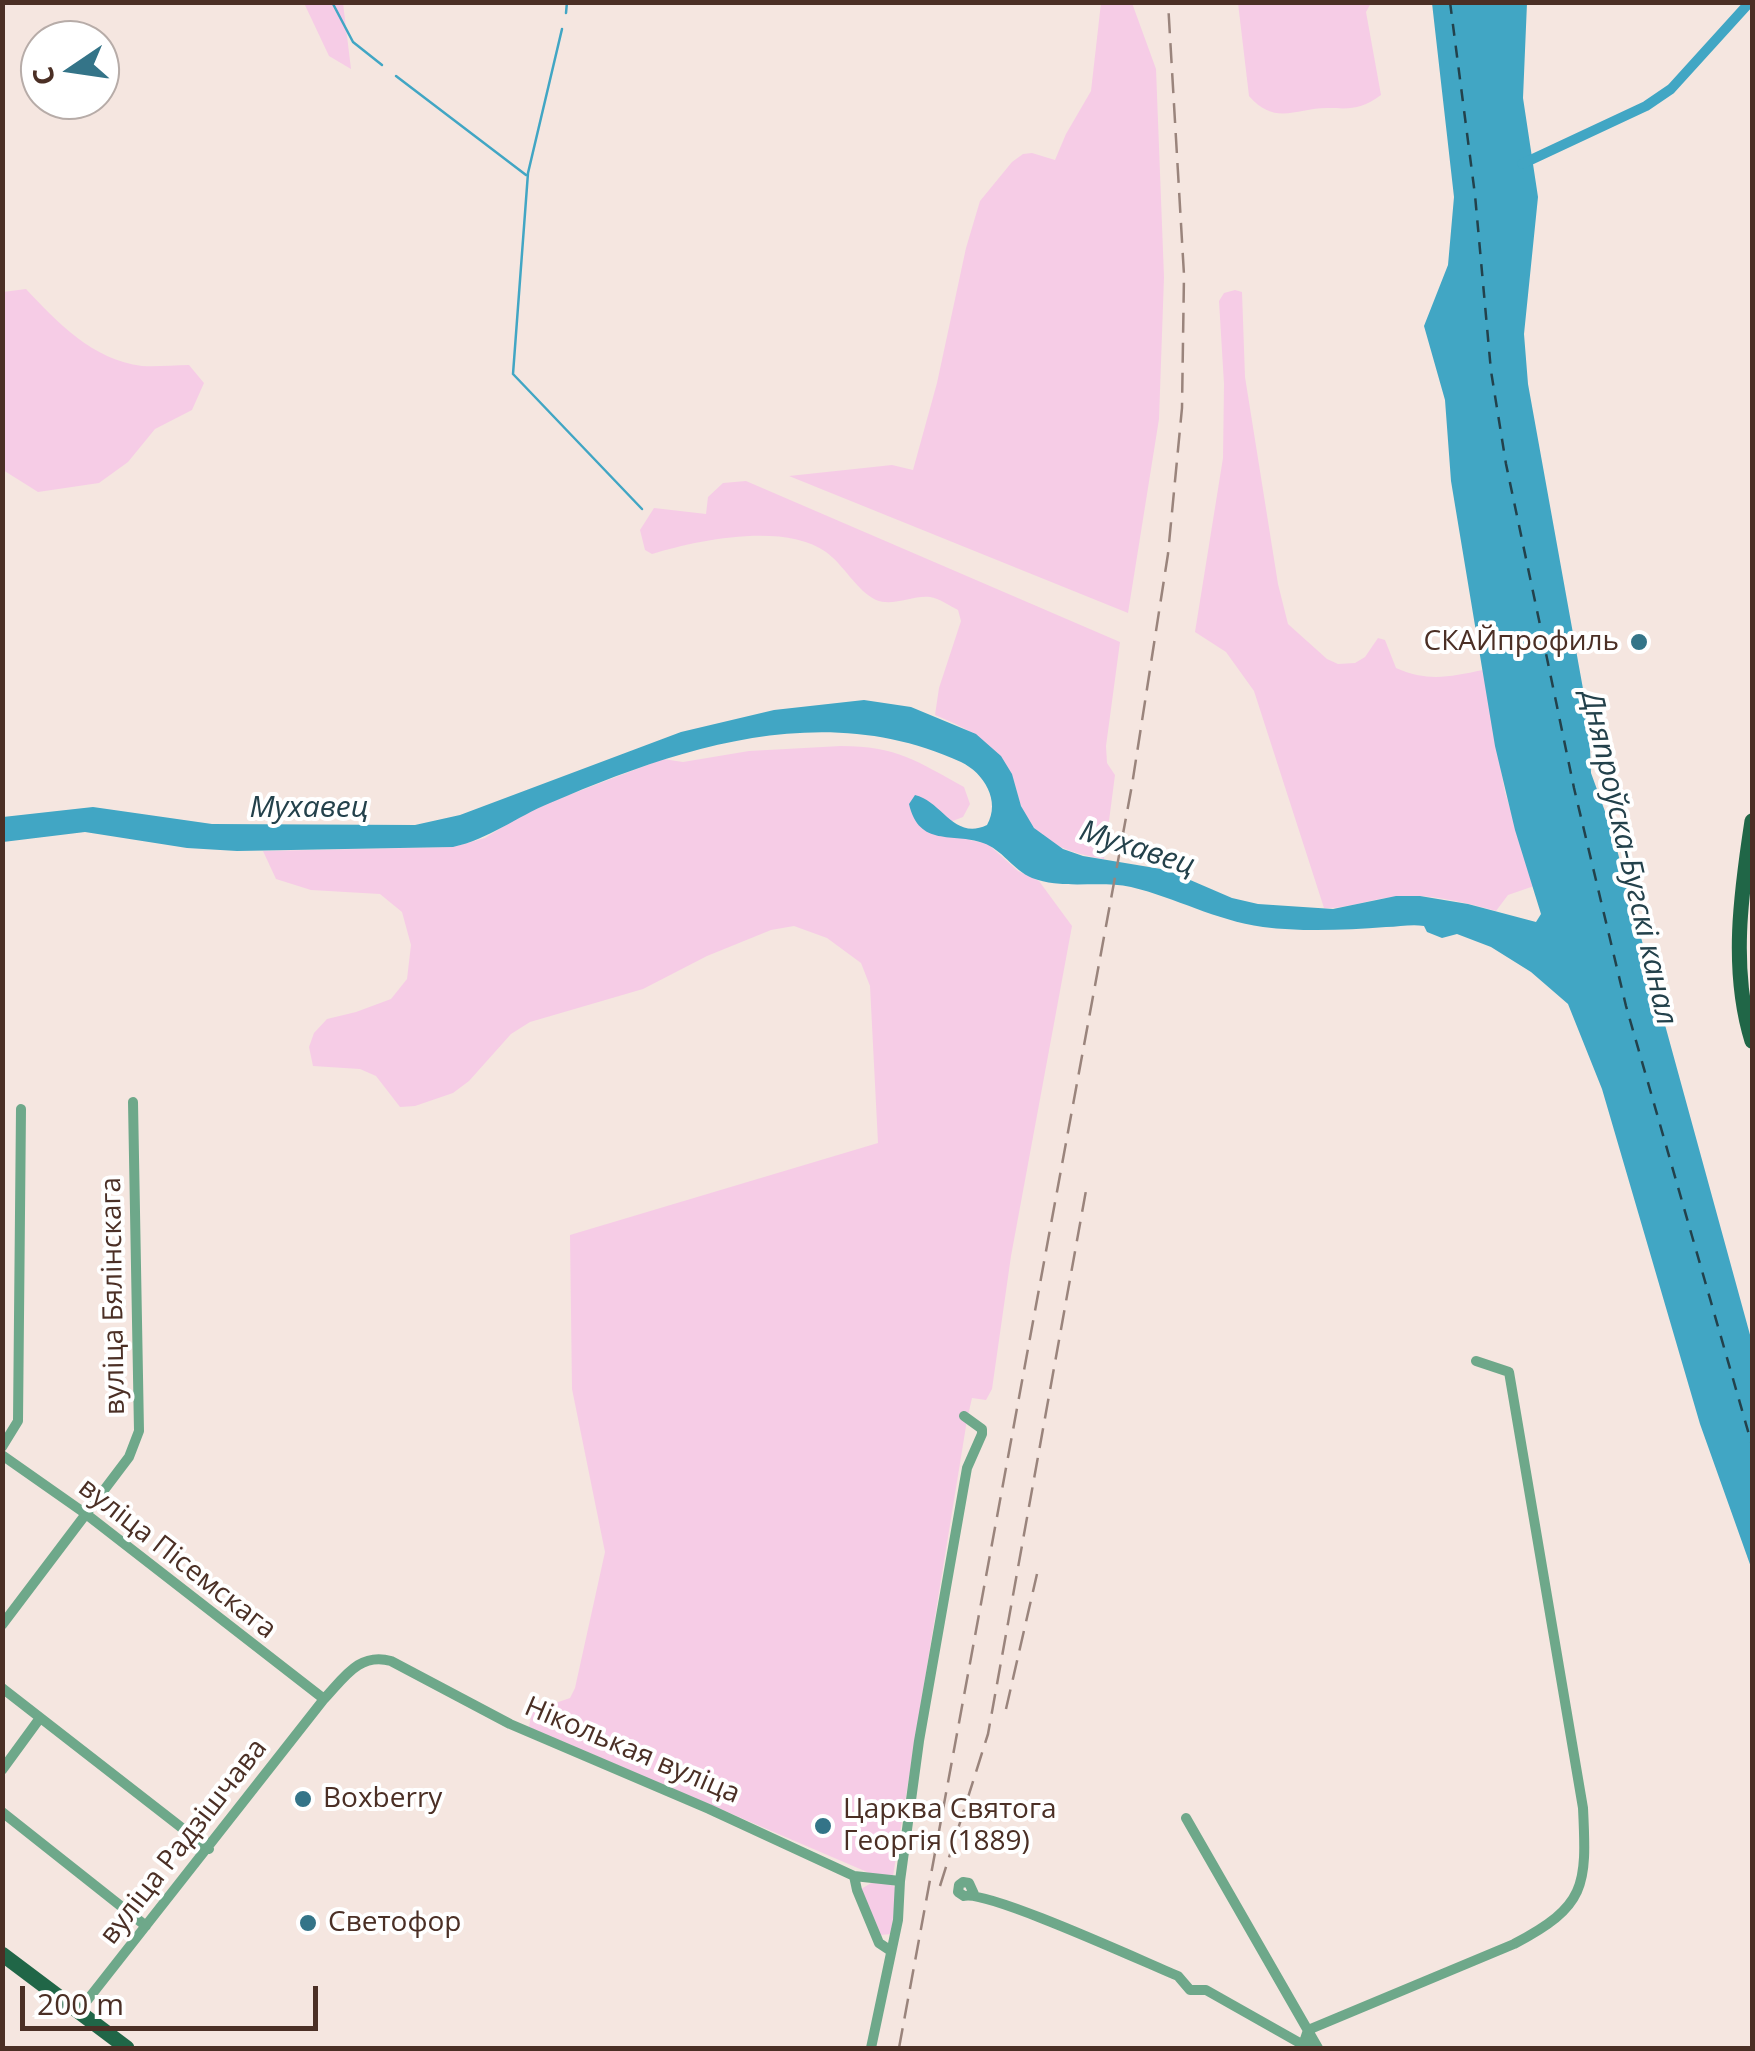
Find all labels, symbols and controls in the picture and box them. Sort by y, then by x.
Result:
north arrow [20,20,120,120]
text: С [22,63,63,89]
place label: СКАЙпрофиль [1424,625,1619,659]
marker: СКАЙпрофиль [1628,631,1650,653]
water label: Дняпроўска-Бугскі канал [1572,687,1684,1029]
water label: Мухавец [249,790,369,826]
water label: Мухавец [1075,813,1199,885]
street label: вуліца Бялінскага [95,1177,133,1415]
street label: вуліца Пісемскага [71,1471,283,1647]
street label: Ніколькая вуліца [519,1690,745,1812]
street label: вуліца Радзішчава [93,1732,275,1952]
place label: Boxberry [323,1782,442,1816]
marker: Boxberry [292,1788,314,1810]
place label: Царква Святога Георгія (1889) [843,1793,1057,1859]
marker: Царква Святога Георгія (1889) [812,1815,834,1837]
place label: Светофор [328,1906,461,1940]
marker: Светофор [297,1912,319,1934]
scale bar [25,1966,322,2028]
text: 200 m [37,1983,124,2024]

